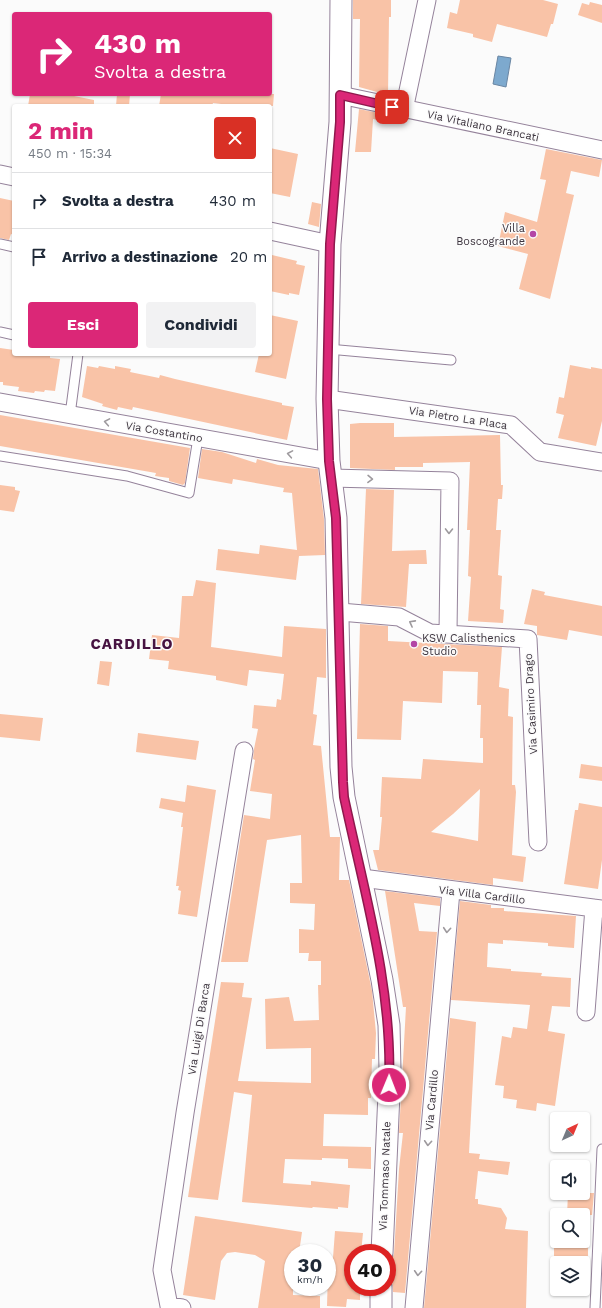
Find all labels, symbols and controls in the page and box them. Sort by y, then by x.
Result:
text: 430 m [94,27,181,60]
icon: right [28,28,80,80]
text: Svolta a destra [94,61,226,82]
pin [375,90,409,124]
icon: arrive [381,96,403,118]
street label: Via Vitaliano Brancati [426,108,540,144]
text: 2 min [28,117,94,145]
button: close [214,117,256,159]
text: 450 m · 15:34 [28,146,112,161]
icon: right [28,190,50,212]
text: Svolta a destra [62,192,174,210]
text: 430 m [209,192,256,210]
place label: Villa Boscogrande [456,222,525,248]
marker: Villa Boscogrande [528,229,538,239]
icon: arrive [28,246,50,268]
text: Arrivo a destinazione [62,248,218,266]
text: 20 m [230,248,267,266]
button: Esci [28,302,138,348]
button: Condividi [146,302,256,348]
street label: Via Pietro La Placa [408,404,508,432]
one-way arrow [104,418,110,427]
street label: Via Costantino [124,419,204,445]
one-way arrow [287,451,294,459]
one-way arrow [367,475,373,483]
one-way arrow [445,528,453,534]
one-way arrow [408,621,416,628]
place label: KSW Calisthenics Studio [422,632,516,658]
district label: CARDILLO [90,635,174,653]
marker: KSW Calisthenics Studio [409,639,419,649]
street label: Via Casimiro Drago [522,653,540,755]
street label: Via Villa Cardillo [438,883,526,907]
one-way arrow [443,927,452,933]
street label: Via Luigi Di Barca [185,982,213,1076]
position arrow [368,1064,410,1106]
street label: Via Cardillo [423,1069,441,1131]
north arrow [550,1112,590,1152]
map controls [550,1112,590,1296]
street label: Via Tommaso Natale [377,1121,393,1231]
one-way arrow [423,1140,432,1146]
button: sound [550,1160,590,1200]
button: search [550,1208,590,1248]
speed limit sign: 40 [344,1244,396,1296]
text: 30 [298,1253,322,1277]
button: layers [550,1256,590,1296]
one-way arrow [413,1270,422,1276]
text: km/h [297,1274,323,1285]

